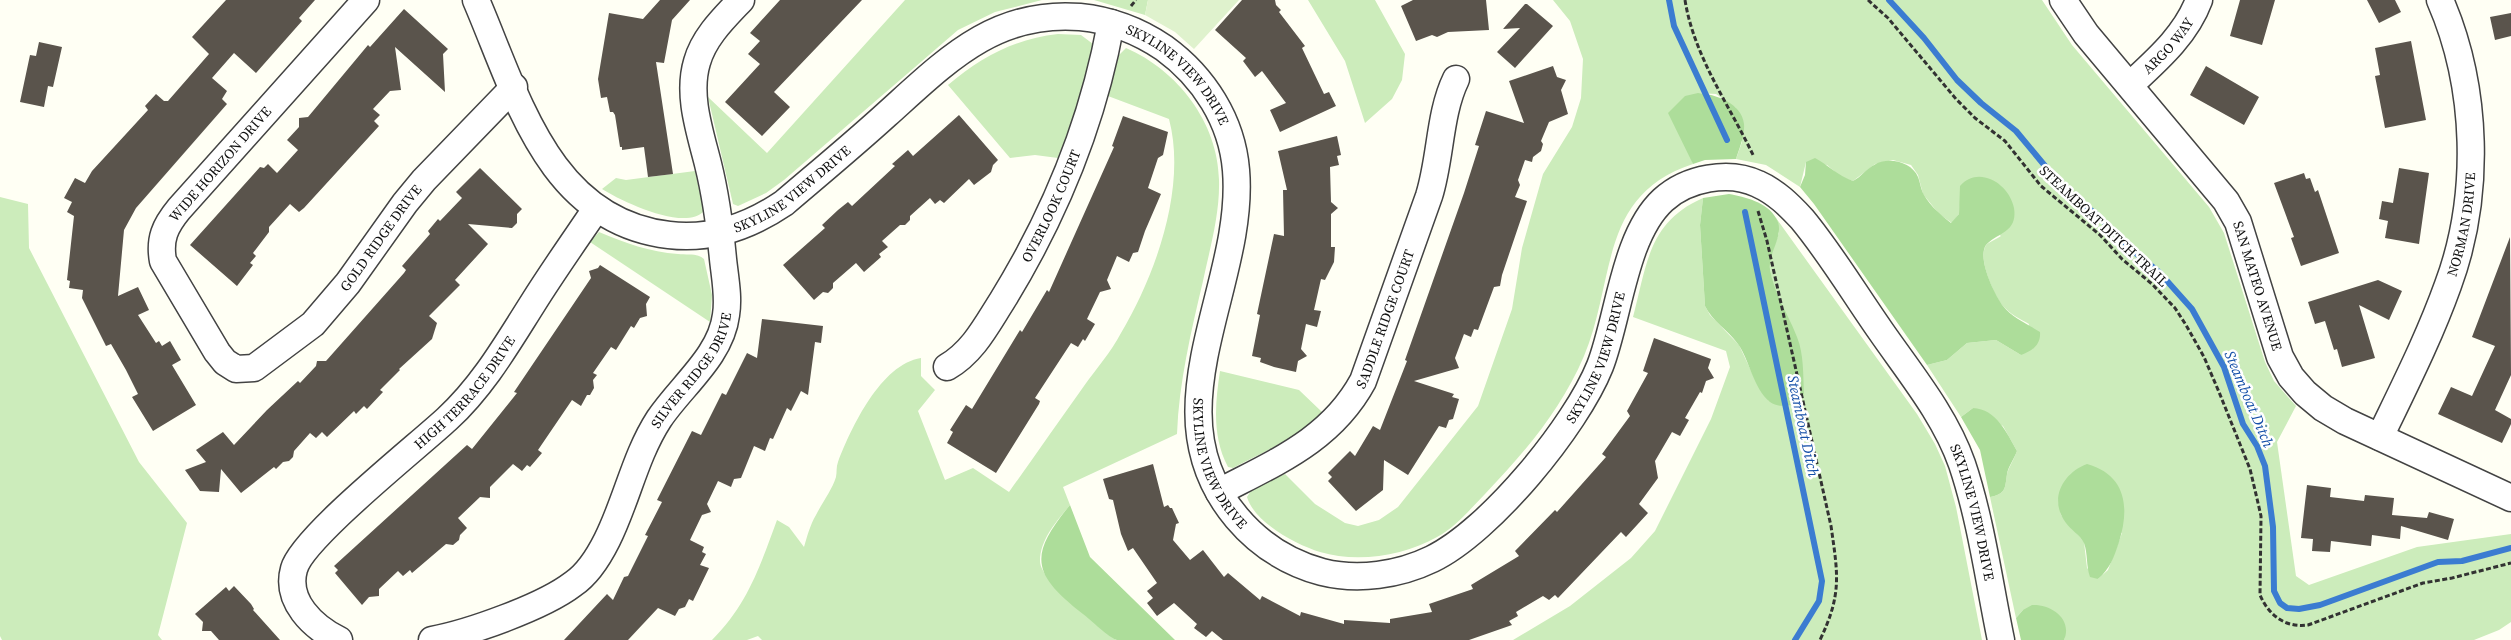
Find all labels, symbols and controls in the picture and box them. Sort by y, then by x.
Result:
street label: ARGO WAY [2138,13,2199,78]
street label: SKYLINE VIEW DRIVE [1123,19,1234,128]
street label: WIDE HORIZON DRIVE [164,102,276,226]
street label: SKYLINE VIEW DRIVE [731,141,855,237]
street label: OVERLOOK COURT [1016,146,1086,266]
street label: STEAMBOAT DITCH TRAIL [2035,161,2173,291]
street label: NORMAN DRIVE [2442,172,2480,279]
street label: GOLD RIDGE DRIVE [335,180,426,296]
street label: SAN MATEO AVENUE [2228,218,2287,353]
street label: SADDLE RIDGE COURT [1351,246,1419,392]
street label: SKYLINE VIEW DRIVE [1561,290,1630,427]
street label: SILVER RIDGE DRIVE [646,311,736,432]
street label: HIGH TERRACE DRIVE [409,332,520,454]
water label: Steamboat Ditch [2220,347,2279,450]
water label: Steamboat Ditch [1782,373,1824,479]
street label: SKYLINE VIEW DRIVE [1188,398,1252,533]
street label: SKYLINE VIEW DRIVE [1945,441,2000,582]

